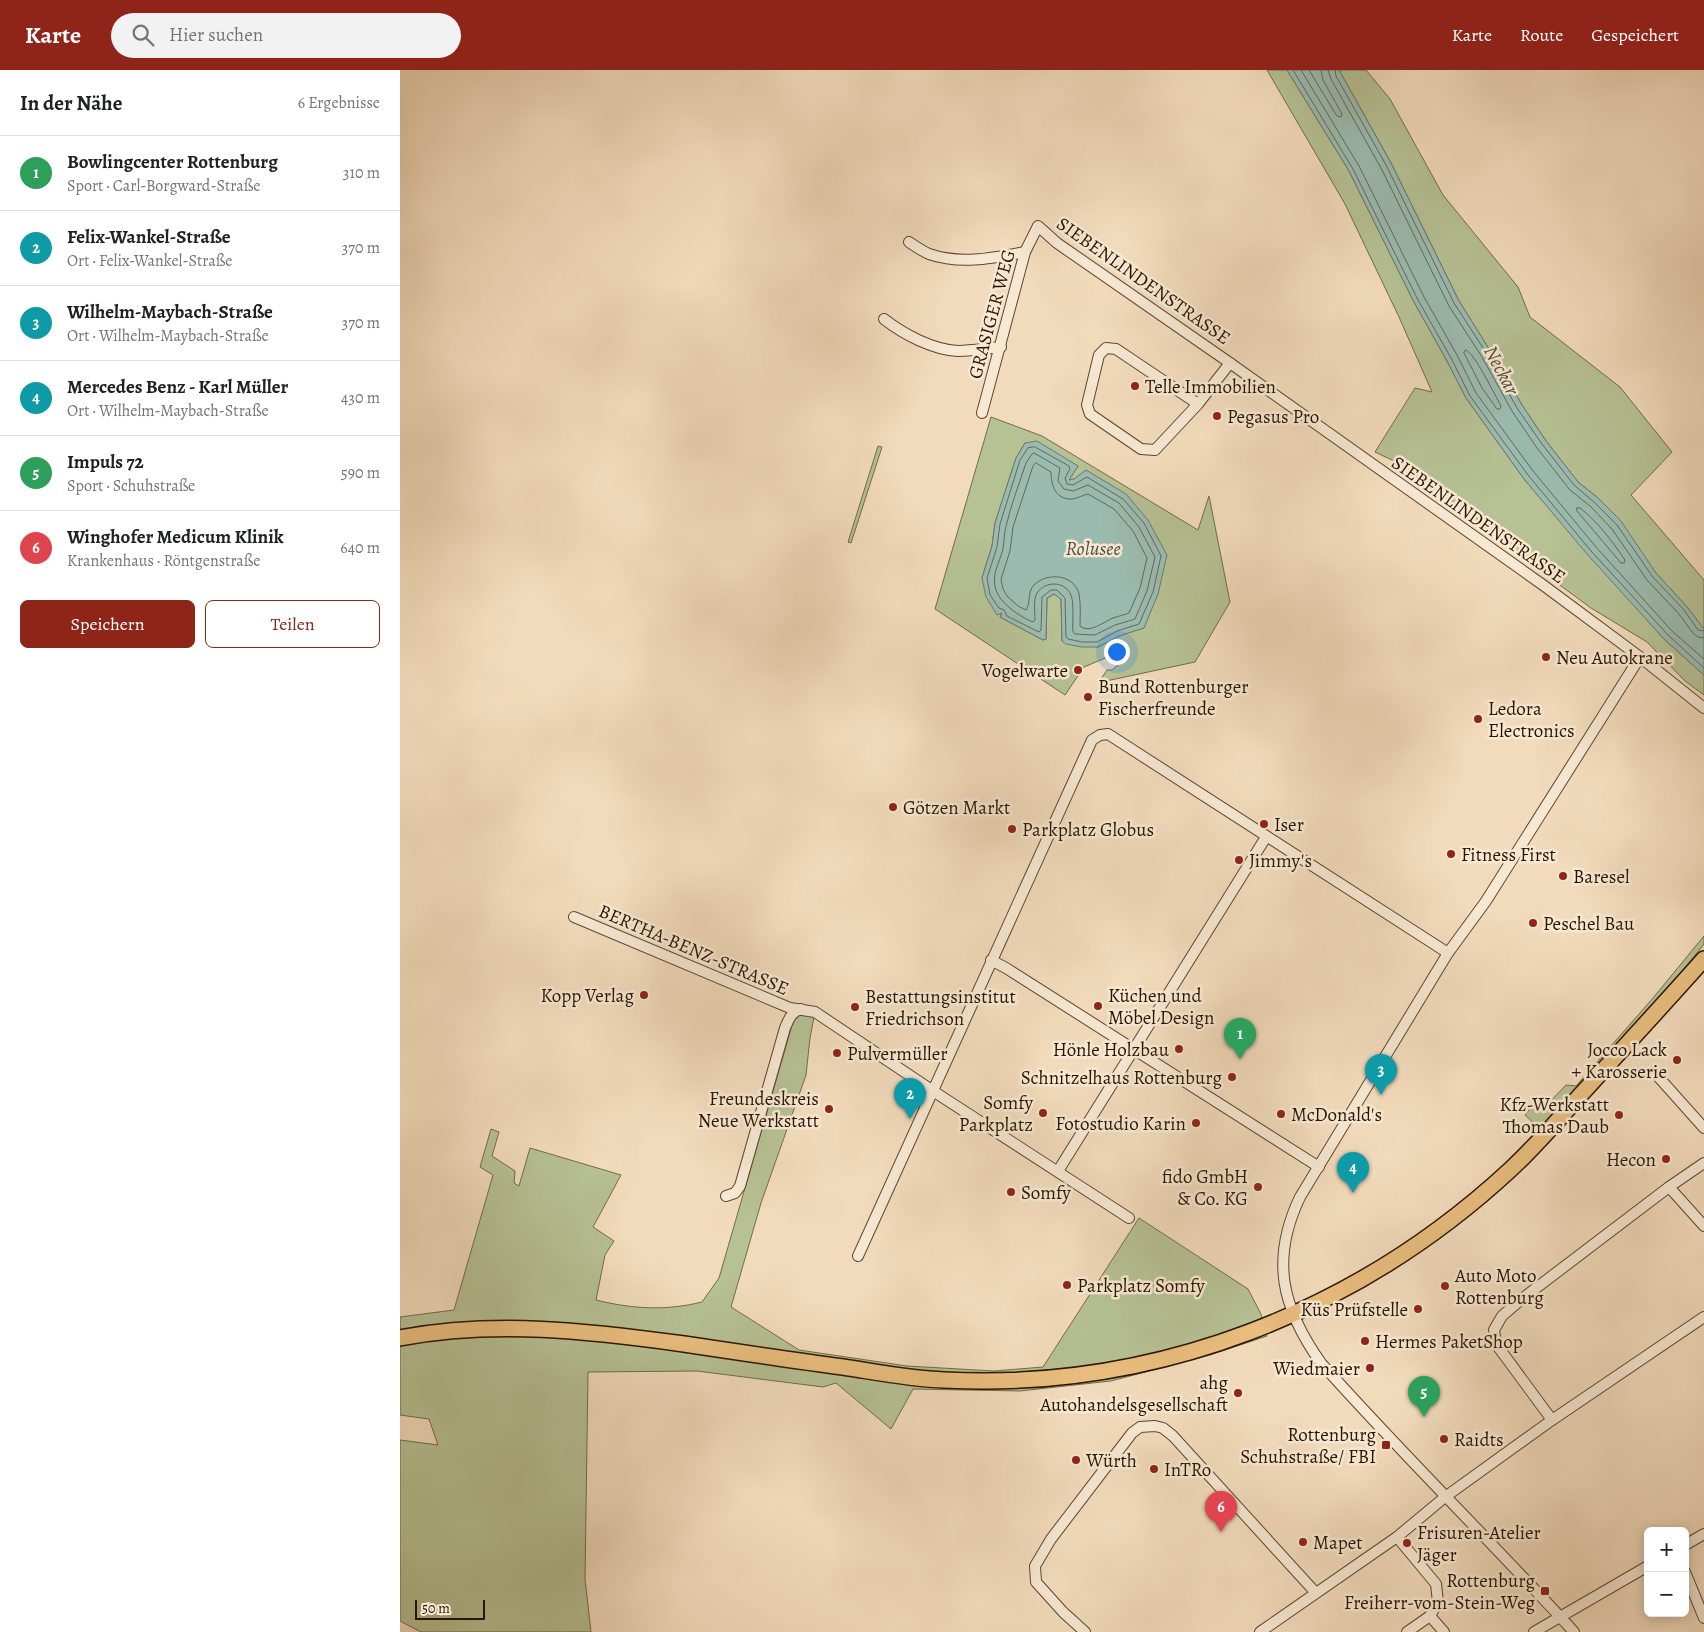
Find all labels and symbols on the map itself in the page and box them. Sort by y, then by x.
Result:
street label: SIEBENLINDENSTRASSE [1051,211,1236,351]
street label: GRASIGER WEG [962,247,1022,382]
water label: Neckar [1477,341,1526,401]
place label: Telle Immobilien [1145,374,1276,400]
marker: Telle Immobilien [1129,380,1141,392]
place label: Pegasus Pro [1227,404,1319,430]
marker: Pegasus Pro [1211,410,1223,422]
street label: SIEBENLINDENSTRASSE [1386,450,1571,590]
water label: Rolusee [1065,535,1121,562]
your location [1104,639,1130,665]
place label: Neu Autokrane [1556,645,1673,671]
marker: Neu Autokrane [1540,651,1552,663]
place label: Vogelwarte [981,658,1068,684]
marker: Vogelwarte [1072,664,1084,676]
place label: Bund Rottenburger Fischerfreunde [1098,674,1248,722]
marker: Bund Rottenburger Fischerfreunde [1082,691,1094,703]
place label: Ledora Electronics [1488,696,1575,744]
marker: Ledora Electronics [1472,713,1484,725]
place label: Götzen Markt [903,795,1010,821]
marker: Götzen Markt [887,801,899,813]
place label: Iser [1274,812,1304,838]
place label: Parkplatz Globus [1022,817,1154,843]
marker: Iser [1258,818,1270,830]
marker: Parkplatz Globus [1006,823,1018,835]
place label: Fitness First [1461,842,1556,868]
place label: Jimmy's [1249,848,1312,874]
marker: Fitness First [1445,848,1457,860]
marker: Jimmy's [1233,854,1245,866]
place label: Baresel [1573,864,1630,890]
marker: Baresel [1557,870,1569,882]
street label: BERTHA-BENZ-STRASSE [595,898,793,1002]
place label: Peschel Bau [1543,911,1635,937]
marker: Peschel Bau [1527,917,1539,929]
place label: Kopp Verlag [540,983,634,1009]
place label: Küchen und Möbel Design [1108,983,1215,1031]
place label: Bestattungsinstitut Friedrichson [865,984,1016,1032]
marker: Kopp Verlag [638,989,650,1001]
marker: Küchen und Möbel Design [1092,1000,1104,1012]
marker: Bestattungsinstitut Friedrichson [849,1001,861,1013]
pin: 1 [1224,1018,1256,1059]
place label: Hönle Holzbau [1053,1037,1170,1063]
place label: Jocco Lack + Karosserie [1572,1037,1668,1085]
place label: Pulvermüller [847,1041,947,1067]
marker: Hönle Holzbau [1173,1043,1185,1055]
marker: Pulvermüller [831,1047,843,1059]
pin: 3 [1365,1054,1397,1095]
marker: Jocco Lack + Karosserie [1671,1054,1683,1066]
place label: Schnitzelhaus Rottenburg [1021,1065,1222,1091]
marker: Schnitzelhaus Rottenburg [1226,1071,1238,1083]
pin: 2 [894,1078,926,1119]
place label: Freundeskreis Neue Werkstatt [698,1086,819,1134]
place label: Somfy Parkplatz [959,1090,1034,1138]
place label: Kfz-Werkstatt Thomas Daub [1500,1092,1609,1140]
place label: McDonald's [1291,1102,1382,1128]
marker: Freundeskreis Neue Werkstatt [823,1103,835,1115]
marker: Somfy Parkplatz [1037,1107,1049,1119]
marker: McDonald's [1275,1108,1287,1120]
marker: Kfz-Werkstatt Thomas Daub [1613,1109,1625,1121]
place label: Fotostudio Karin [1055,1111,1186,1137]
marker: Fotostudio Karin [1190,1117,1202,1129]
place label: Hecon [1606,1147,1656,1173]
pin: 4 [1337,1152,1369,1193]
marker: Hecon [1660,1153,1672,1165]
place label: fido GmbH & Co. KG [1162,1164,1248,1212]
place label: Somfy [1021,1180,1071,1206]
marker: fido GmbH & Co. KG [1252,1181,1264,1193]
marker: Somfy [1005,1186,1017,1198]
place label: Auto Moto Rottenburg [1454,1263,1544,1311]
place label: Parkplatz Somfy [1077,1273,1205,1299]
marker: Parkplatz Somfy [1061,1279,1073,1291]
marker: Auto Moto Rottenburg [1439,1280,1451,1292]
place label: Küs Prüfstelle [1300,1297,1408,1323]
marker: Küs Prüfstelle [1412,1303,1424,1315]
place label: Hermes PaketShop [1375,1329,1523,1355]
marker: Hermes PaketShop [1359,1335,1371,1347]
place label: Wiedmaier [1272,1356,1360,1382]
marker: Wiedmaier [1364,1362,1376,1374]
place label: ahg Autohandelsgesellschaft [1039,1370,1228,1418]
pin: 5 [1408,1376,1440,1417]
marker: ahg Autohandelsgesellschaft [1232,1387,1244,1399]
place label: Rottenburg Schuhstraße/ FBI [1240,1422,1376,1470]
place label: Raidts [1454,1427,1504,1453]
marker: Raidts [1438,1433,1450,1445]
marker: Rottenburg Schuhstraße/ FBI [1380,1439,1392,1451]
place label: Würth [1085,1448,1137,1474]
marker: Würth [1070,1454,1082,1466]
place label: InTRo [1164,1457,1211,1483]
marker: InTRo [1148,1463,1160,1475]
pin: 6 [1205,1491,1237,1532]
place label: Frisuren-Atelier Jäger [1417,1520,1541,1568]
place label: Mapet [1313,1530,1363,1556]
marker: Mapet [1297,1536,1309,1548]
marker: Frisuren-Atelier Jäger [1401,1537,1413,1549]
place label: Rottenburg Freiherr-vom-Stein-Weg [1344,1568,1535,1616]
marker: Rottenburg Freiherr-vom-Stein-Weg [1539,1585,1551,1597]
scale bar [415,1597,485,1620]

